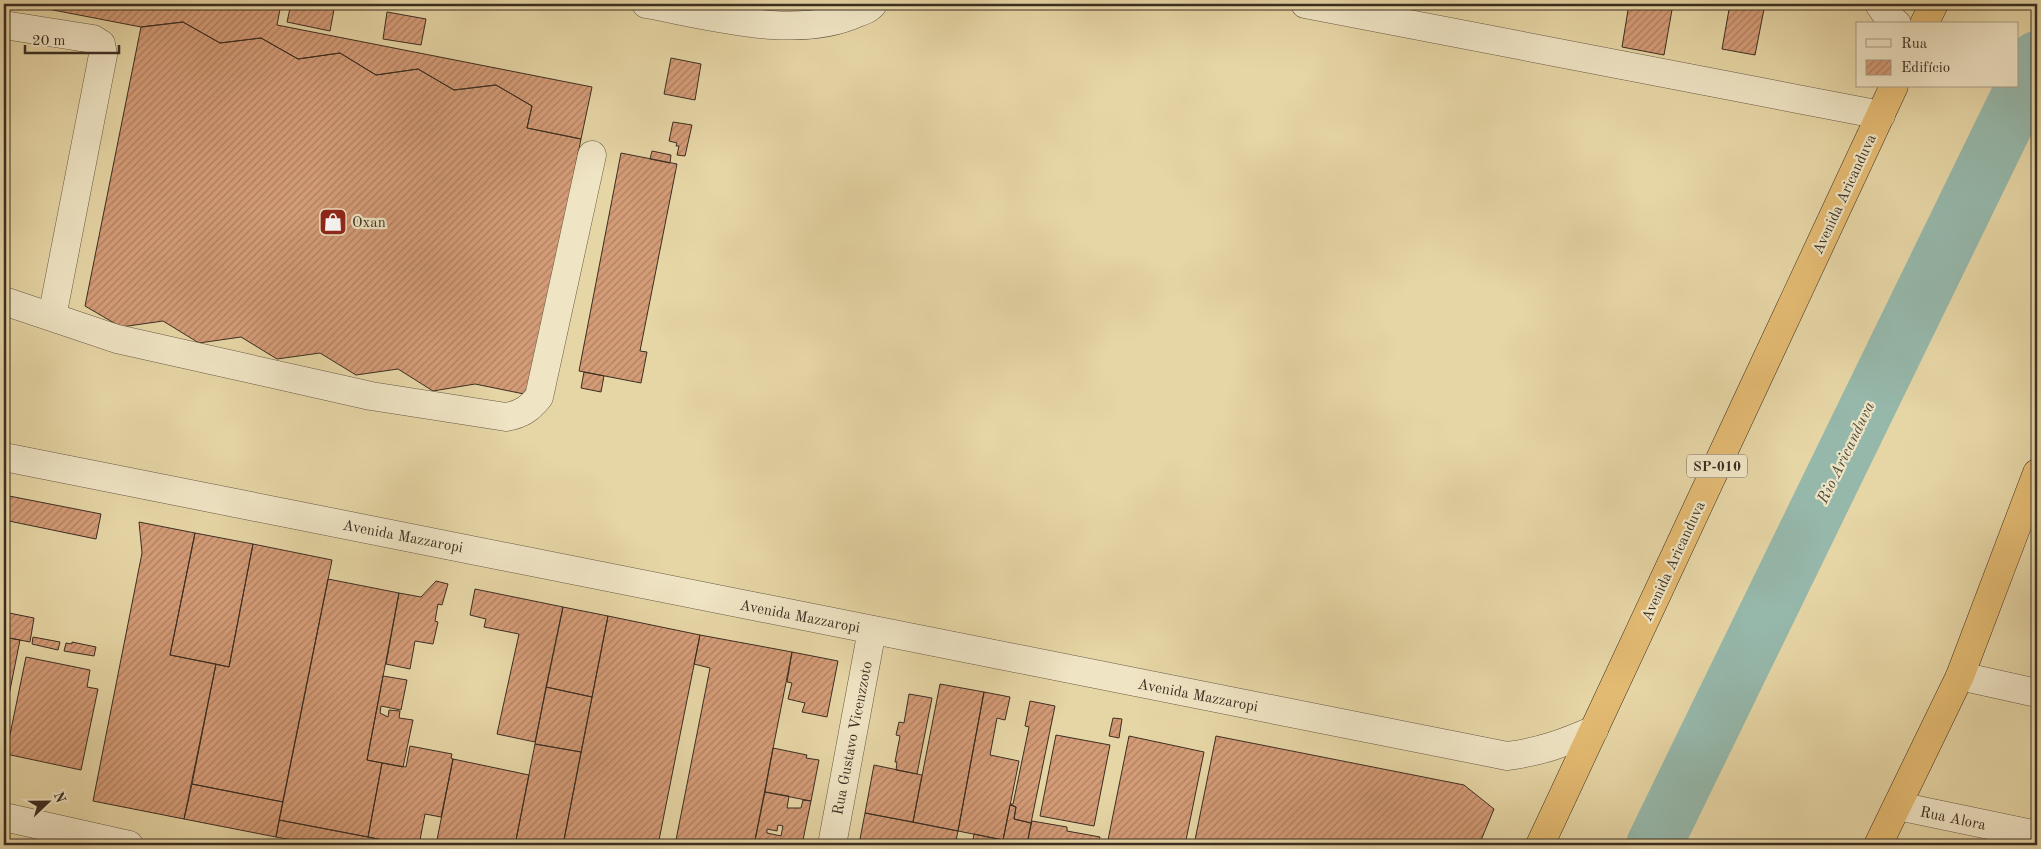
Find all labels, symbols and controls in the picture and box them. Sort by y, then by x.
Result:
scale bar [25,22,119,54]
legend [1856,22,2018,88]
text: 20 m [32,34,66,49]
text: Rua [1901,37,1928,52]
text: Edifício [1901,61,1950,76]
street label: Avenida Aricanduva [1811,132,1880,257]
shop icon: Oxan [318,207,348,237]
place label: Oxan [352,216,386,231]
water label: Rio Aricanduva [1815,399,1878,507]
road number: SP-010 [1687,454,1747,478]
street label: Avenida Aricanduva [1640,499,1709,624]
street label: Avenida Mazzaropi [341,518,464,556]
street label: Avenida Mazzaropi [738,598,861,636]
street label: Rua Gustavo Vicenzzoto [831,660,876,817]
street label: Avenida Mazzaropi [1136,677,1259,715]
north arrow [22,776,72,826]
text: N [51,790,68,805]
street label: Rua Alora [1918,805,1988,834]

